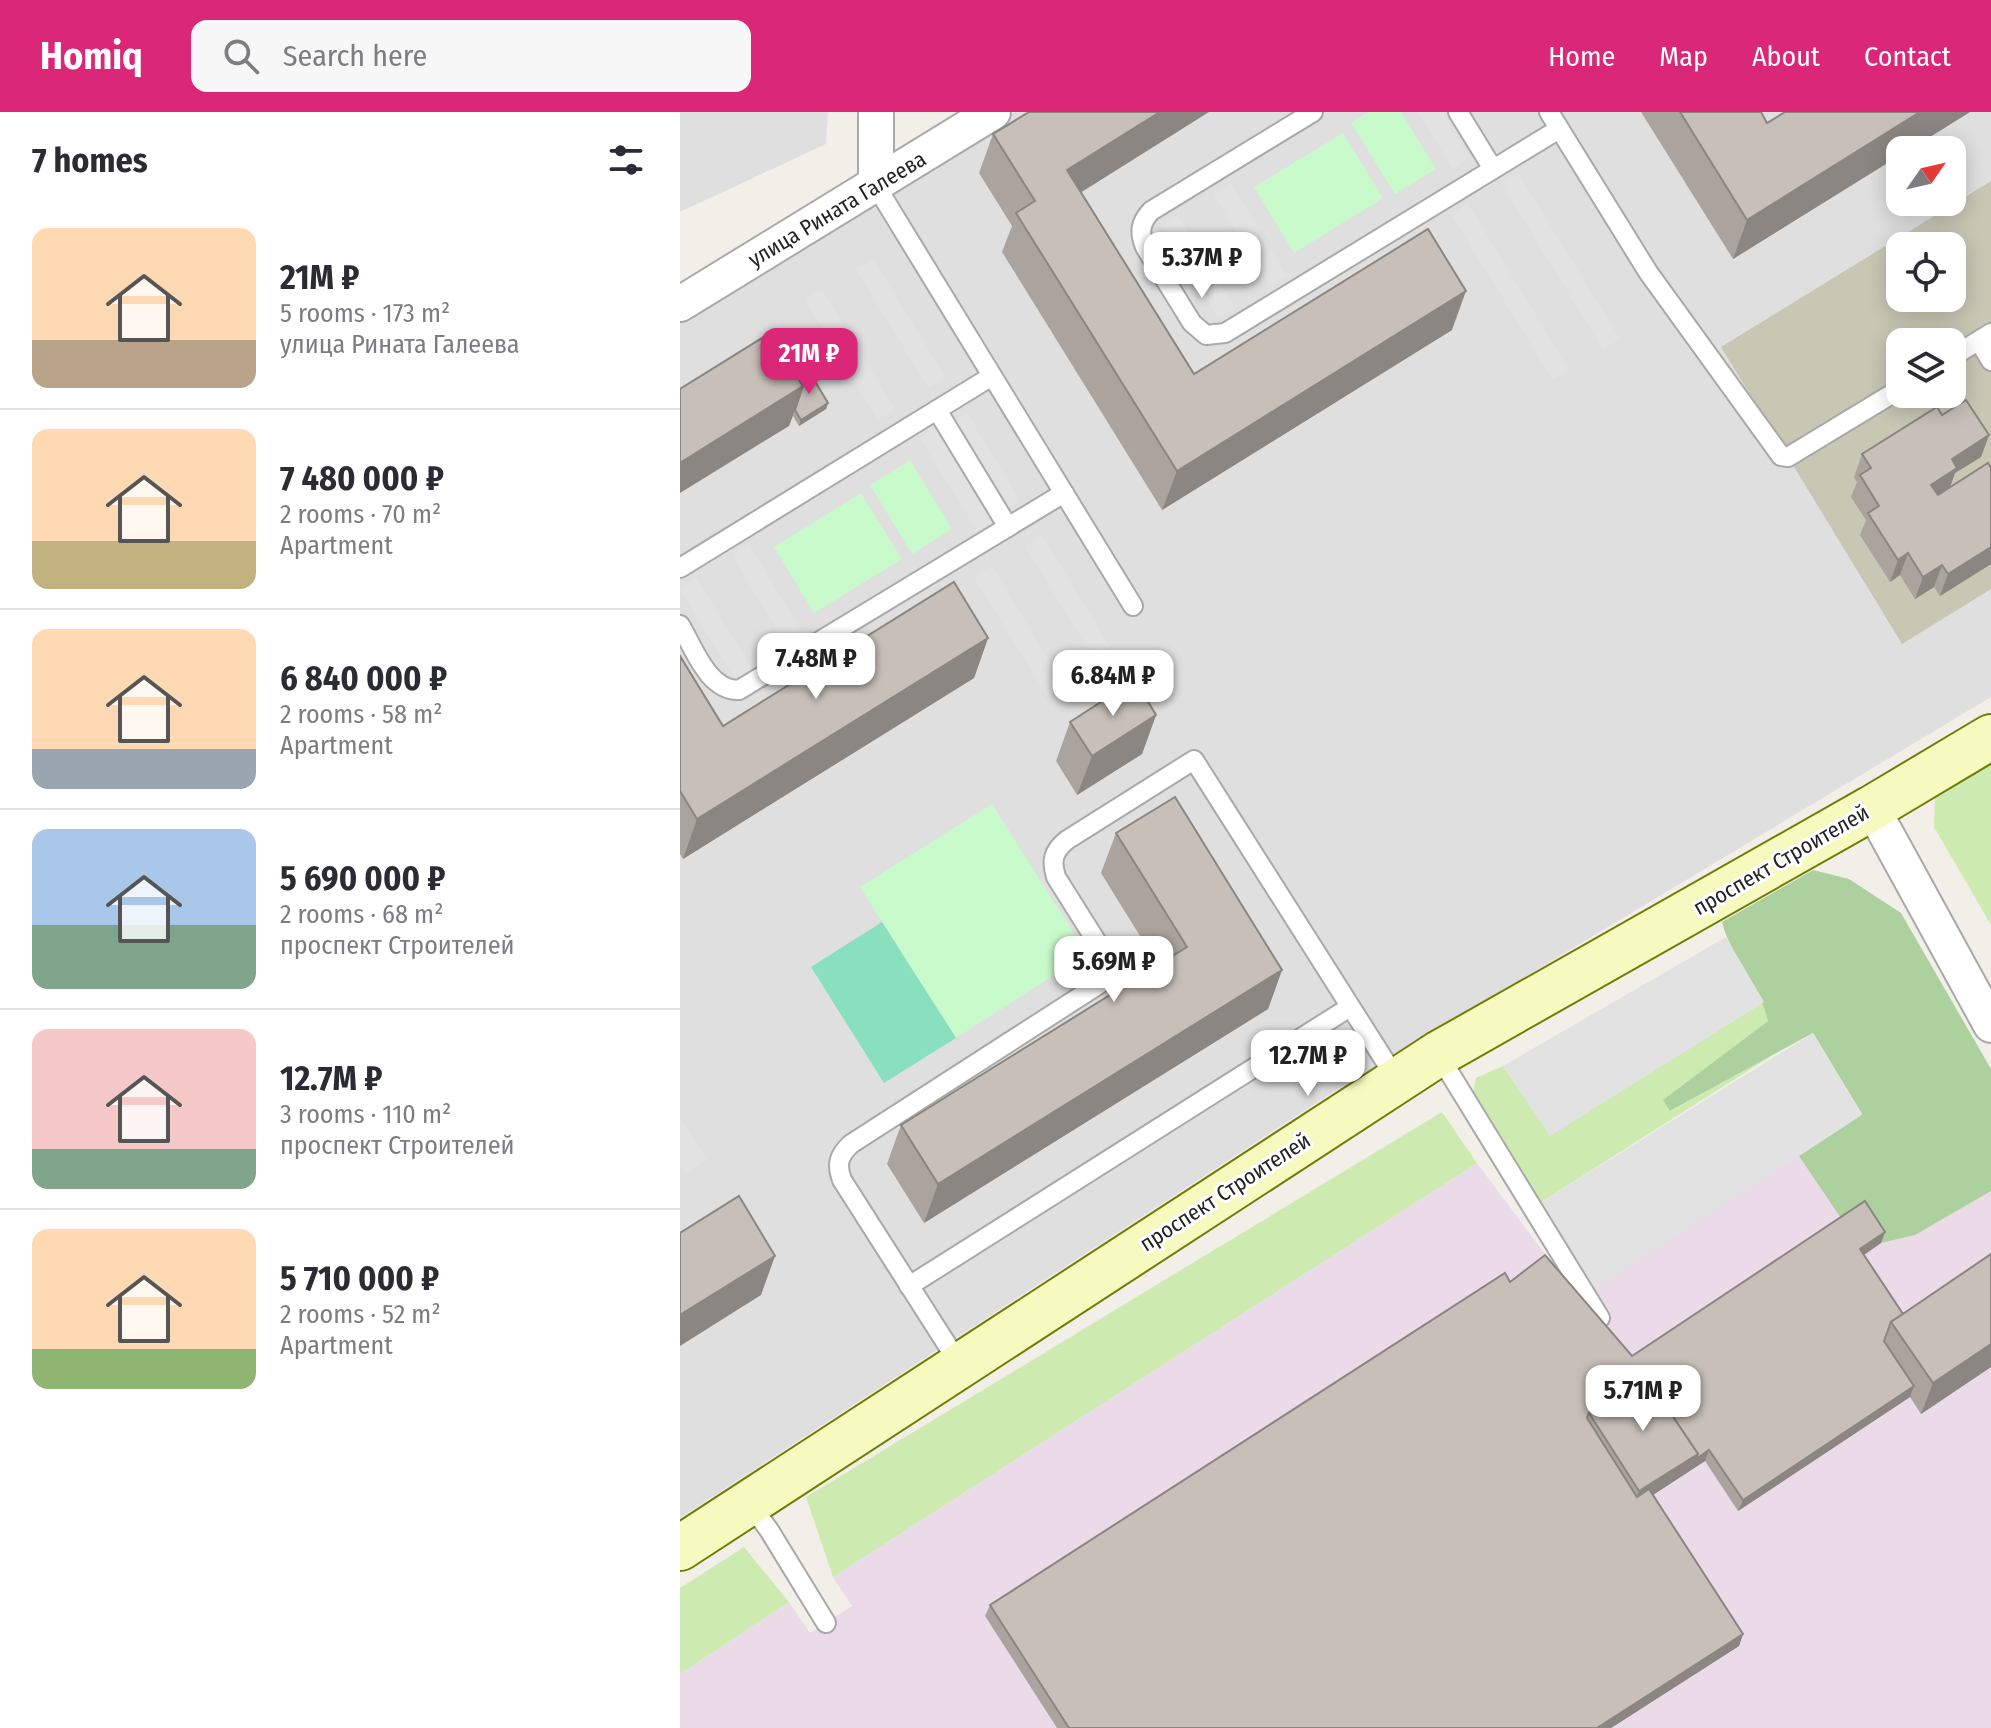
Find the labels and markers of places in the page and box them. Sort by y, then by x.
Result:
pin: 5.37M ₽ [1128,232,1276,300]
pin: 21M ₽ [753,328,865,396]
pin: 7.48M ₽ [742,633,890,701]
pin: 6.84M ₽ [1039,650,1187,718]
pin: 5.69M ₽ [1040,936,1188,1004]
pin: 12.7M ₽ [1234,1030,1382,1098]
pin: 5.71M ₽ [1569,1365,1717,1433]

